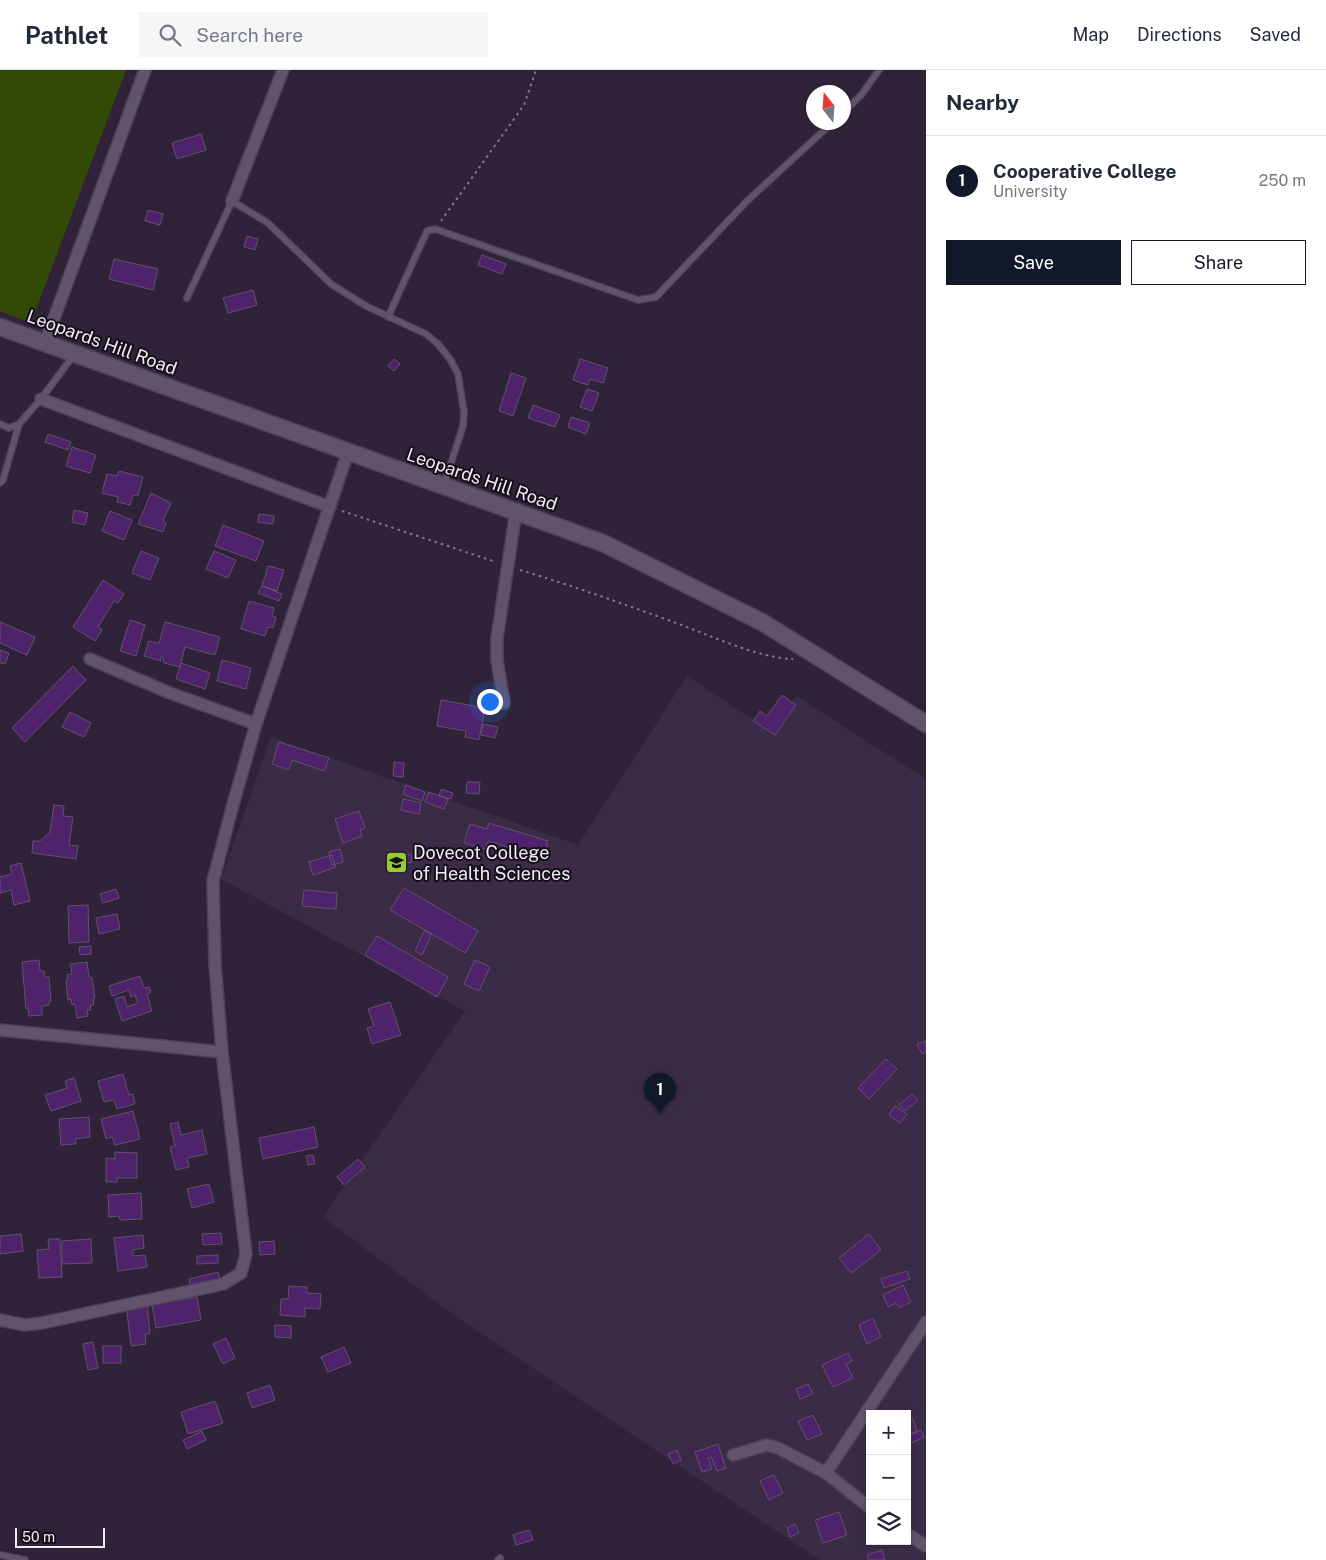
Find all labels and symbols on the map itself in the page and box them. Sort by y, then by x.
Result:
north arrow [806,85,851,130]
street label: Leopards Hill Road [24,305,180,379]
street label: Leopards Hill Road [404,443,560,515]
your location [477,689,503,715]
place label: Dovecot College of Health Sciences [413,842,570,884]
school or university icon: Dovecot College of Health Sciences [385,850,409,874]
pin: 1 [644,1073,676,1114]
scale bar [15,1525,105,1548]

